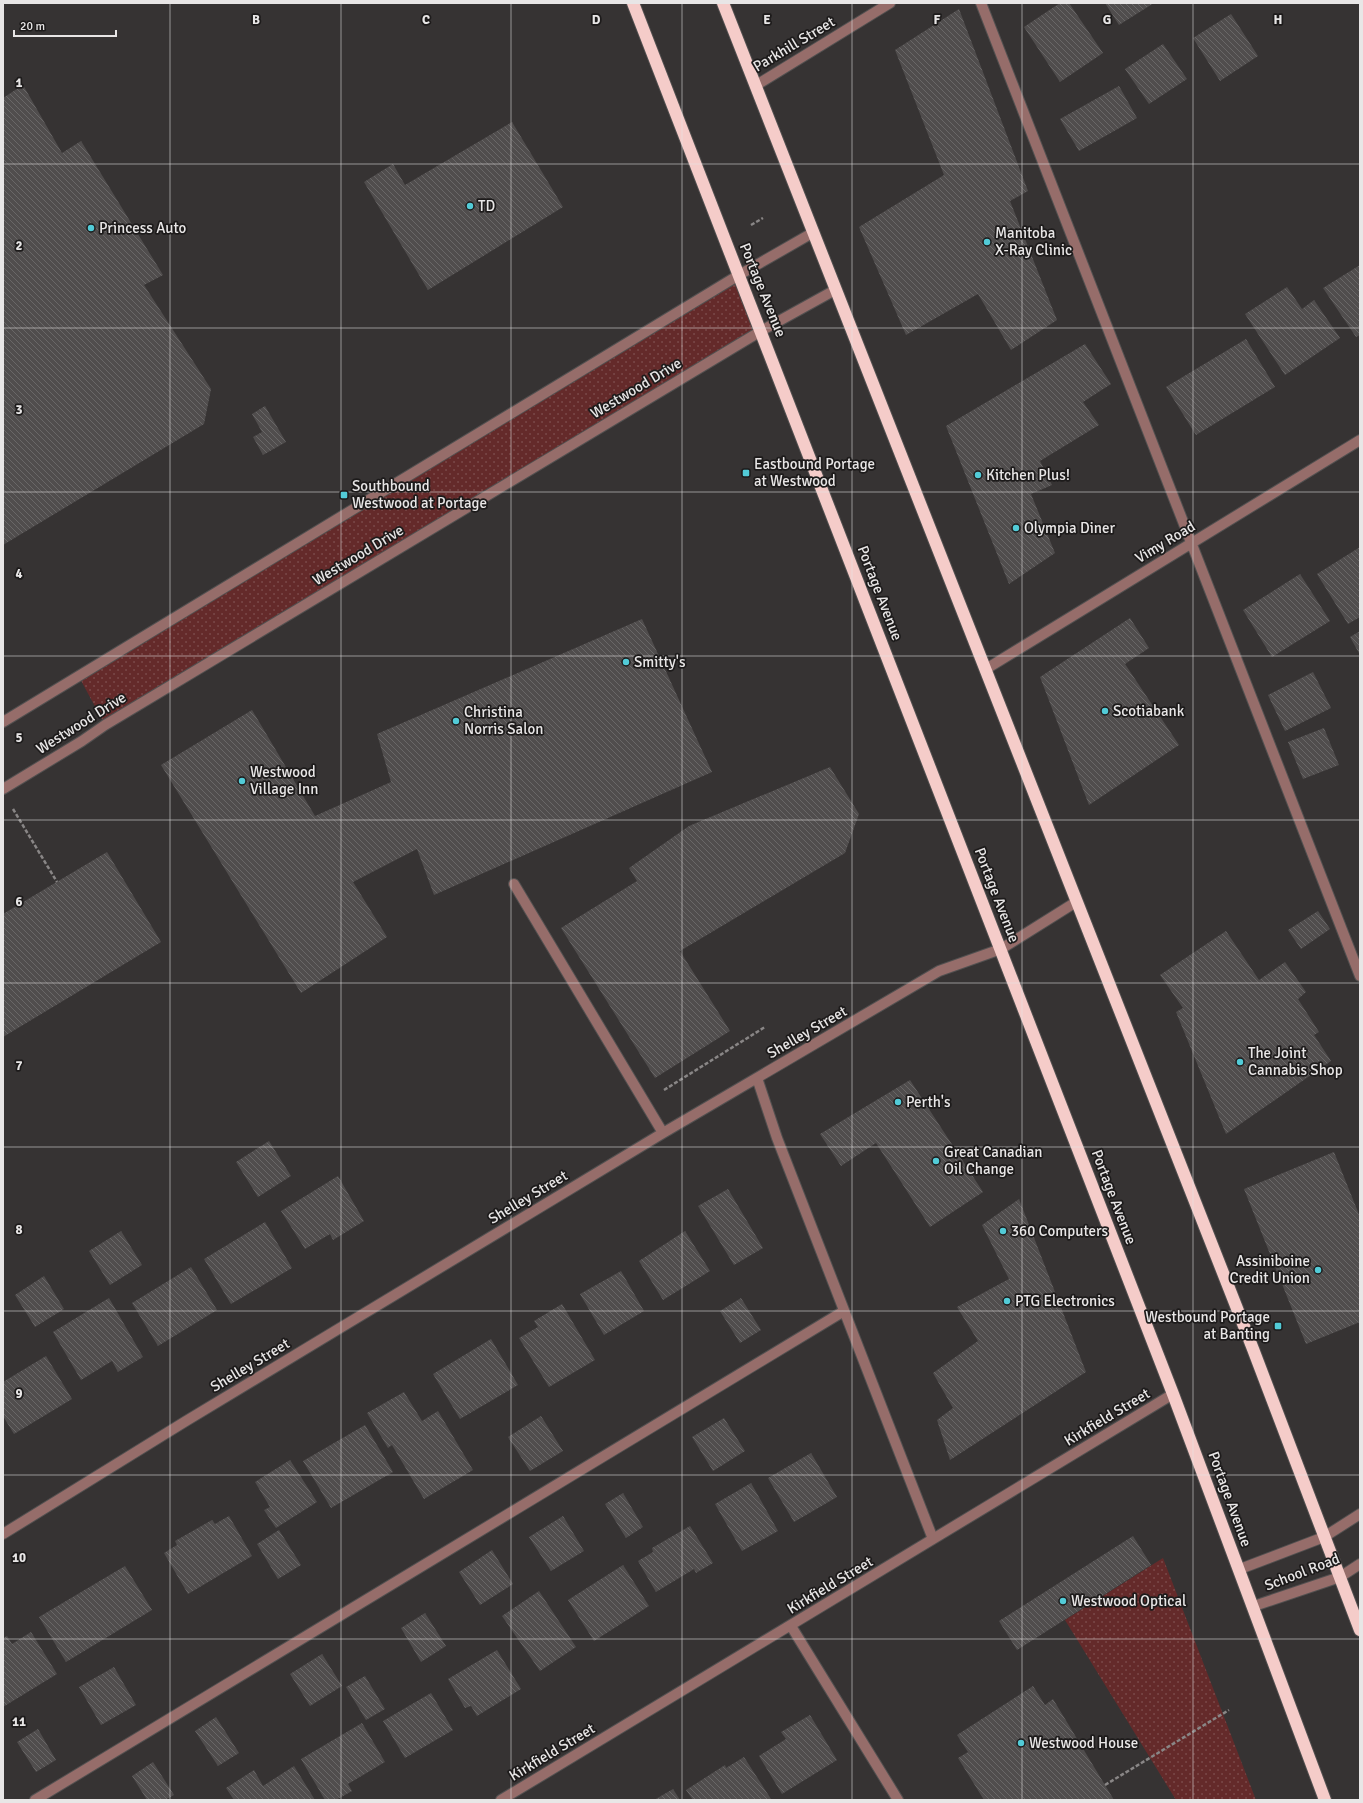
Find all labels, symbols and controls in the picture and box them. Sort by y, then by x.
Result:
scale bar [14,12,116,38]
text: B [252,12,260,28]
text: C [422,12,430,28]
text: D [592,12,601,28]
text: E [763,12,771,28]
text: F [934,12,941,28]
text: G [1103,12,1111,28]
text: H [1274,12,1282,28]
street label: Parkhill Street [750,13,838,75]
text: 20 m [20,19,45,34]
text: 1 [15,75,23,91]
place label: TD [478,197,495,215]
marker: TD [465,201,475,211]
place label: Princess Auto [99,219,187,237]
marker: Princess Auto [86,223,96,233]
place label: Manitoba X-Ray Clinic [995,224,1072,259]
marker: Manitoba X-Ray Clinic [982,237,992,247]
text: 2 [15,238,23,254]
street label: Portage Avenue [736,240,790,340]
street label: Westwood Drive [587,354,685,422]
text: 3 [15,402,23,418]
place label: Eastbound Portage at Westwood [754,455,875,490]
place label: Kitchen Plus! [986,466,1070,484]
marker: Eastbound Portage at Westwood [741,468,751,478]
marker: Kitchen Plus! [973,470,983,480]
place label: Southbound Westwood at Portage [352,477,487,512]
marker: Southbound Westwood at Portage [339,490,349,500]
street label: Vimy Road [1132,517,1198,567]
place label: Olympia Diner [1024,519,1115,537]
street label: Westwood Drive [309,521,407,589]
marker: Olympia Diner [1011,523,1021,533]
street label: Portage Avenue [854,543,906,643]
text: 4 [15,566,23,582]
place label: Smitty's [634,653,686,671]
marker: Smitty's [621,657,631,667]
street label: Westwood Drive [33,688,129,758]
place label: Scotiabank [1113,702,1185,720]
place label: Christina Norris Salon [464,703,543,738]
marker: Scotiabank [1100,706,1110,716]
marker: Christina Norris Salon [451,716,461,726]
text: 5 [15,730,23,746]
place label: Westwood Village Inn [250,763,318,798]
marker: Westwood Village Inn [237,776,247,786]
street label: Portage Avenue [971,845,1023,945]
text: 6 [15,894,23,910]
street label: Shelley Street [764,1002,850,1062]
place label: The Joint Cannabis Shop [1248,1044,1343,1079]
marker: The Joint Cannabis Shop [1235,1057,1245,1067]
text: 7 [15,1058,23,1074]
place label: Perth's [906,1093,951,1111]
marker: Perth's [893,1097,903,1107]
place label: Great Canadian Oil Change [944,1143,1042,1178]
street label: Portage Avenue [1088,1147,1140,1247]
marker: Great Canadian Oil Change [931,1156,941,1166]
street label: Shelley Street [485,1166,571,1228]
text: 8 [15,1222,23,1238]
place label: 360 Computers [1011,1222,1109,1240]
marker: 360 Computers [998,1226,1008,1236]
place label: Assiniboine Credit Union [1229,1252,1310,1287]
marker: Assiniboine Credit Union [1313,1265,1323,1275]
place label: PTG Electronics [1015,1292,1115,1310]
marker: PTG Electronics [1002,1296,1012,1306]
place label: Westbound Portage at Banting [1145,1308,1270,1343]
marker: Westbound Portage at Banting [1273,1321,1283,1331]
street label: Shelley Street [207,1334,293,1396]
street label: Kirkfield Street [1061,1384,1153,1450]
text: 9 [15,1386,23,1402]
street label: Portage Avenue [1204,1449,1256,1549]
street label: School Road [1262,1549,1342,1595]
text: 10 [12,1550,26,1566]
street label: Kirkfield Street [784,1552,876,1618]
place label: Westwood Optical [1071,1592,1186,1610]
marker: Westwood Optical [1058,1596,1068,1606]
text: 11 [12,1714,26,1730]
street label: Kirkfield Street [506,1719,598,1785]
place label: Westwood House [1029,1734,1138,1752]
marker: Westwood House [1016,1738,1026,1748]

